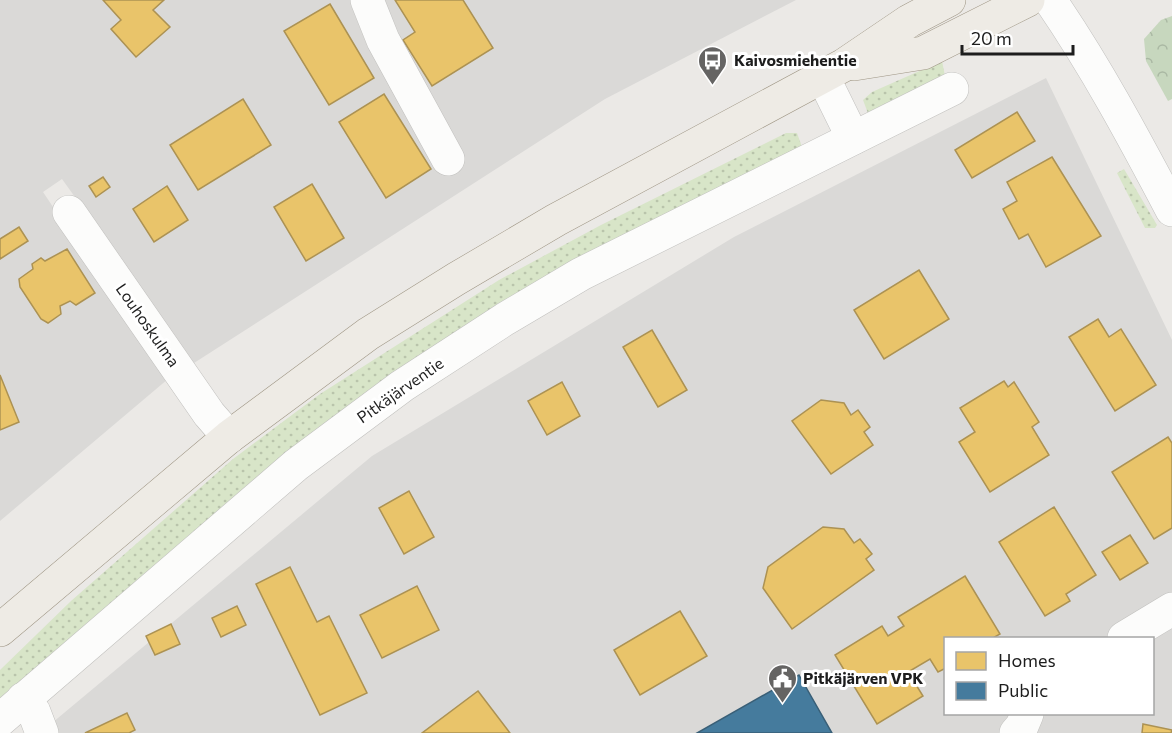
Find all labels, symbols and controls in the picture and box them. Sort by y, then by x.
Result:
scale bar [962,18,1073,56]
text: 20 m [971,27,1012,49]
bus stop icon: Kaivosmiehentie [697,44,729,86]
place label: Kaivosmiehentie [734,50,857,69]
street label: Louhoskulma [113,279,184,370]
street label: Pitkäjärventie [353,353,447,426]
legend [944,637,1154,715]
text: Homes [998,649,1056,671]
public building icon: Pitkäjärven VPK [766,662,798,704]
place label: Pitkäjärven VPK [803,668,924,687]
text: Public [998,679,1048,701]

